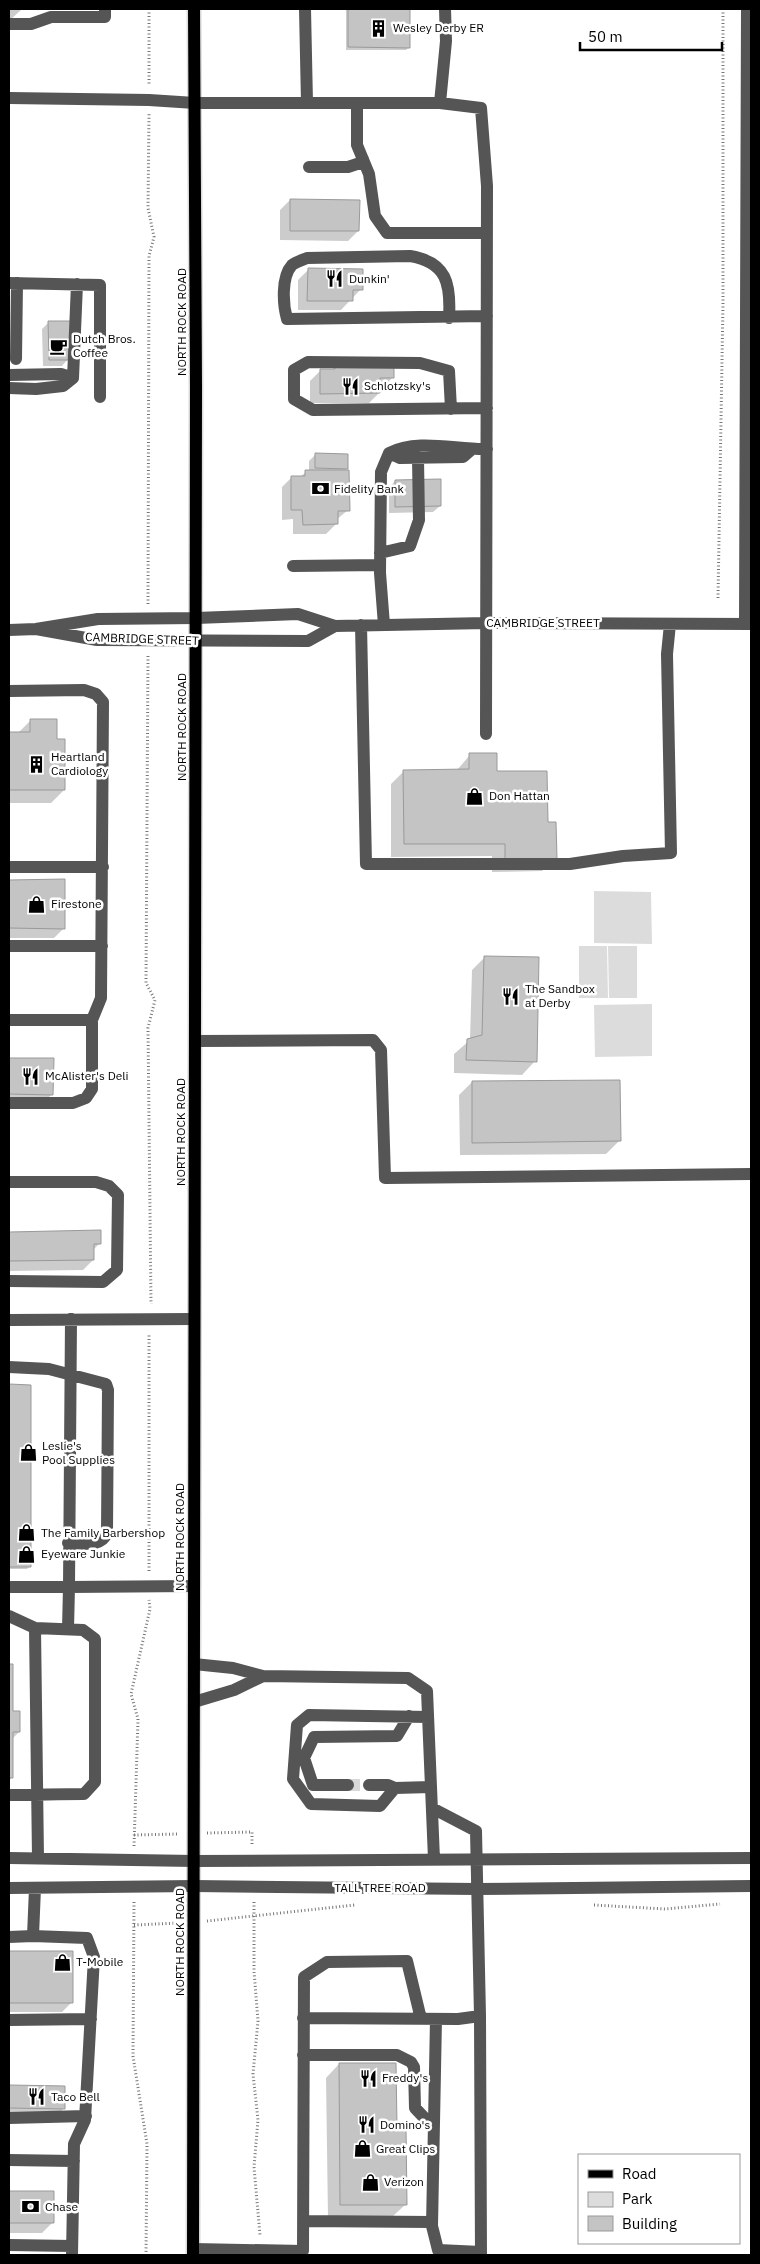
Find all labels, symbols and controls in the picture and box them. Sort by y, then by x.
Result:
building icon: Wesley Derby ER [369,18,389,38]
place label: Wesley Derby ER [393,20,484,35]
scale bar [580,20,722,52]
text: 50 m [588,27,623,46]
street label: NORTH ROCK ROAD [174,268,189,376]
restaurant icon: Dunkin' [325,269,345,289]
place label: Dunkin' [349,271,390,286]
place label: Dutch Bros. Coffee [73,331,136,360]
cafe icon: Dutch Bros. Coffee [49,336,69,356]
restaurant icon: Schlotzsky's [340,376,360,396]
place label: Schlotzsky's [364,378,431,393]
bank icon: Fidelity Bank [310,479,330,499]
place label: Fidelity Bank [334,481,405,496]
street label: CAMBRIDGE STREET [486,615,600,630]
street label: CAMBRIDGE STREET [85,629,199,648]
street label: NORTH ROCK ROAD [174,673,189,781]
place label: Heartland Cardiology [51,749,108,778]
building icon: Heartland Cardiology [27,754,47,774]
shop icon: Don Hattan [465,786,485,806]
place label: Don Hattan [489,788,550,803]
shop icon: Firestone [27,894,47,914]
place label: Firestone [51,896,102,911]
place label: The Sandbox at Derby [525,981,595,1010]
restaurant icon: The Sandbox at Derby [501,986,521,1006]
restaurant icon: McAlister's Deli [21,1066,41,1086]
place label: McAlister's Deli [45,1068,129,1083]
street label: NORTH ROCK ROAD [173,1078,188,1186]
place label: Leslie's Pool Supplies [42,1438,115,1467]
shop icon: Leslie's Pool Supplies [18,1443,38,1463]
street label: NORTH ROCK ROAD [172,1483,187,1591]
shop icon: The Family Barbershop [17,1523,37,1543]
place label: The Family Barbershop [41,1525,165,1540]
shop icon: Eyeware Junkie [17,1544,37,1564]
place label: Eyeware Junkie [41,1546,126,1561]
street label: TALL TREE ROAD [334,1880,426,1895]
street label: NORTH ROCK ROAD [172,1888,187,1996]
shop icon: T-Mobile [52,1952,72,1972]
place label: T-Mobile [76,1954,124,1969]
restaurant icon: Freddy's [358,2068,378,2088]
place label: Freddy's [382,2070,428,2085]
restaurant icon: Taco Bell [27,2087,47,2107]
place label: Taco Bell [51,2089,100,2104]
restaurant icon: Domino's [356,2115,376,2135]
place label: Domino's [380,2117,430,2132]
shop icon: Great Clips [352,2139,372,2159]
place label: Great Clips [376,2141,435,2156]
legend [578,2154,740,2244]
text: Road [622,2164,657,2183]
shop icon: Verizon [360,2172,380,2192]
place label: Verizon [384,2174,424,2189]
text: Park [622,2189,652,2208]
bank icon: Chase [21,2197,41,2217]
place label: Chase [45,2199,79,2214]
text: Building [622,2214,677,2233]

